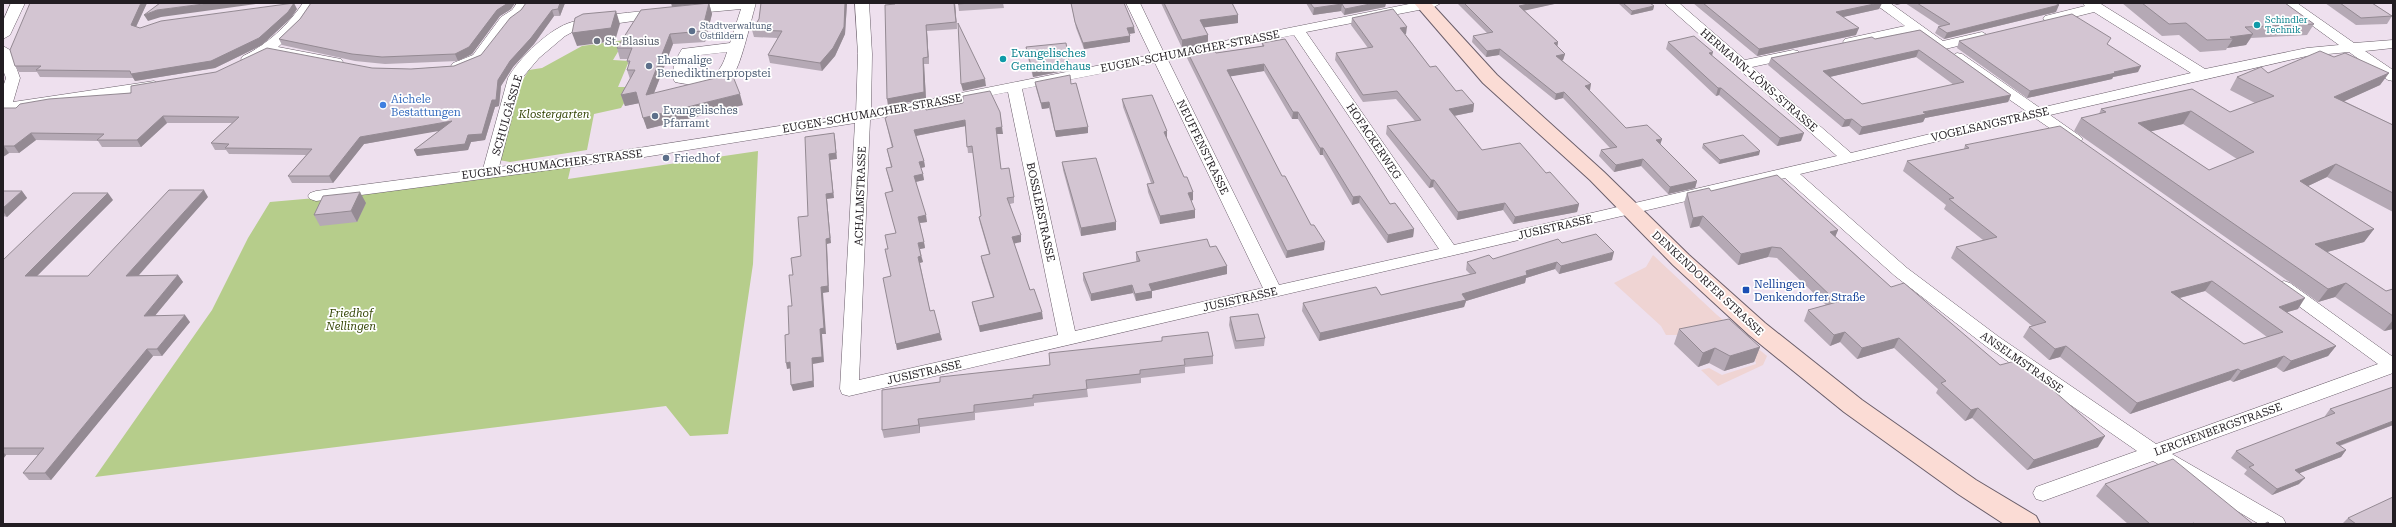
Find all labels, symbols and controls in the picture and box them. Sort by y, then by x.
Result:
place label: Schindler Technik [2265,15,2308,35]
marker: Schindler Technik [2252,20,2262,30]
place label: Stadtverwaltung Ostfildern [700,21,772,41]
street label: HERMANN-LÖNS-STRASSE [1697,25,1821,135]
marker: Stadtverwaltung Ostfildern [687,26,697,36]
street label: EUGEN-SCHUMACHER-STRASSE [1099,28,1281,75]
place label: St. Blasius [605,35,659,48]
marker: St. Blasius [592,36,602,46]
place label: Evangelisches Gemeindehaus [1011,47,1091,73]
place label: Ehemalige Benediktinerpropstei [657,54,771,80]
marker: Evangelisches Gemeindehaus [998,54,1008,64]
marker: Ehemalige Benediktinerpropstei [644,61,654,71]
street label: SCHULGÄSSLE [489,73,525,157]
street label: EUGEN-SCHUMACHER-STRASSE [781,91,963,136]
place label: Aichele Bestattungen [391,93,461,119]
street label: NEUFFENSTRASSE [1174,98,1231,197]
marker: Aichele Bestattungen [378,100,388,110]
street label: HOFACKERWEG [1343,101,1404,182]
place label: Evangelisches Pfarramt [663,104,738,130]
street label: VOGELSANGSTRASSE [1930,105,2050,144]
park label: Klostergarten [518,108,590,121]
marker: Evangelisches Pfarramt [650,111,660,121]
street label: ACHALMSTRASSE [852,146,869,246]
street label: EUGEN-SCHUMACHER-STRASSE [461,147,643,182]
place label: Friedhof [674,152,720,165]
marker: Friedhof [661,153,671,163]
street label: BOSSLERSTRASSE [1024,161,1057,263]
street label: JUSISTRASSE [1517,213,1594,242]
street label: DENKENDORFER STRASSE [1649,228,1766,338]
place label: Nellingen Denkendorfer Straße [1754,278,1865,304]
street label: JUSISTRASSE [1202,285,1279,314]
marker: Nellingen Denkendorfer Straße [1741,285,1751,295]
park label: Friedhof Nellingen [325,307,376,333]
street label: ANSELMSTRASSE [1978,329,2066,396]
street label: JUSISTRASSE [886,358,963,387]
street label: LERCHENBERGSTRASSE [2152,400,2284,459]

